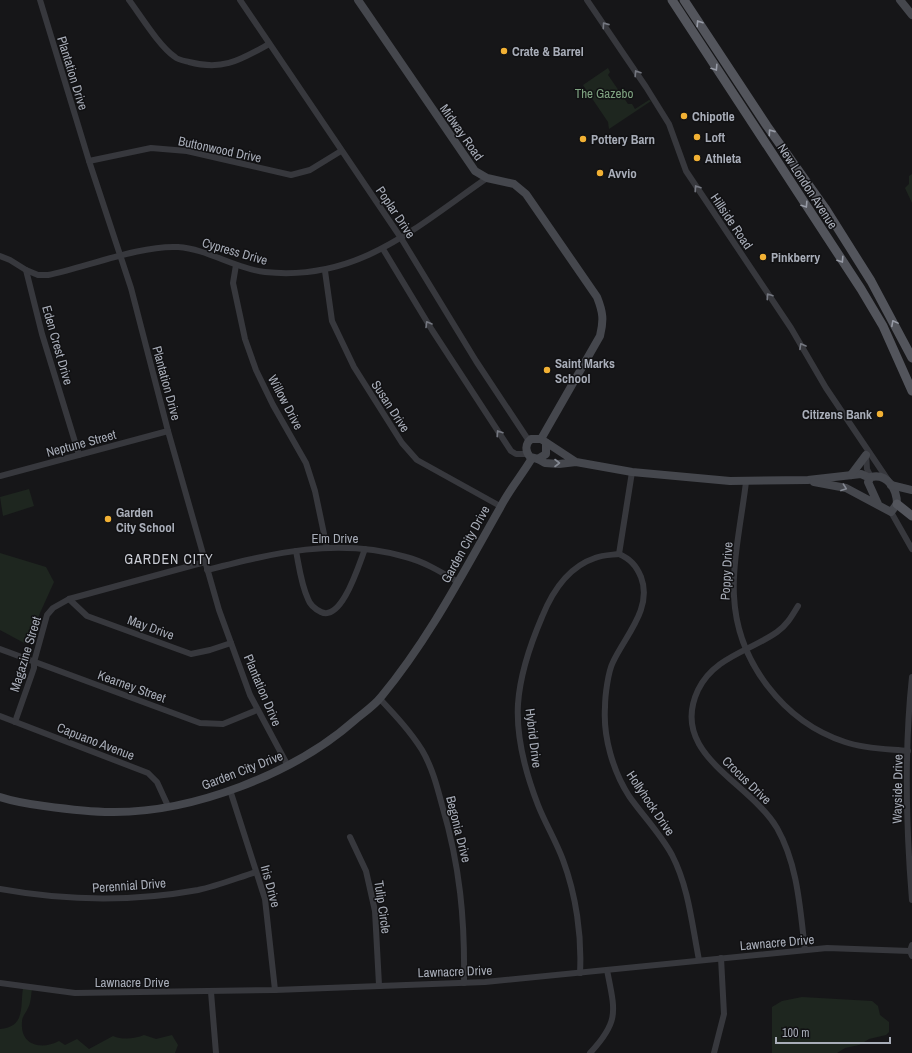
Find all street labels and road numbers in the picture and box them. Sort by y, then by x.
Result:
street label: Plantation Drive [53,34,92,112]
street label: Midway Road [436,101,487,164]
street label: Buttonwood Drive [177,132,263,167]
street label: New London Avenue [774,140,841,232]
street label: Poplar Drive [372,183,419,242]
street label: Hillside Road [707,190,757,253]
street label: Cypress Drive [200,234,270,269]
street label: Eden Crest Drive [38,303,77,387]
street label: Plantation Drive [148,344,185,422]
street label: Willow Drive [264,372,307,433]
street label: Susan Drive [367,377,414,436]
street label: Neptune Street [44,426,118,461]
street label: Garden City Drive [437,502,494,586]
street label: Elm Drive [312,530,358,547]
street label: Poppy Drive [716,541,737,601]
street label: May Drive [125,611,177,644]
street label: Magazine Street [6,614,45,694]
street label: Plantation Drive [240,652,285,729]
street label: Kearney Street [96,666,168,707]
street label: Hybrid Drive [521,707,546,769]
street label: Capuano Avenue [55,719,137,764]
street label: Garden City Drive [199,747,285,794]
street label: Crocus Drive [718,753,775,808]
street label: Wayside Drive [888,754,907,824]
street label: Hollyhock Drive [623,768,679,839]
street label: Begonia Drive [442,794,475,864]
street label: Iris Drive [257,863,284,909]
street label: Perennial Drive [92,874,167,897]
street label: Tulip Circle [370,879,395,935]
street label: Lawnacre Drive [739,931,815,954]
street label: Lawnacre Drive [417,962,493,981]
street label: Lawnacre Drive [95,974,169,991]

